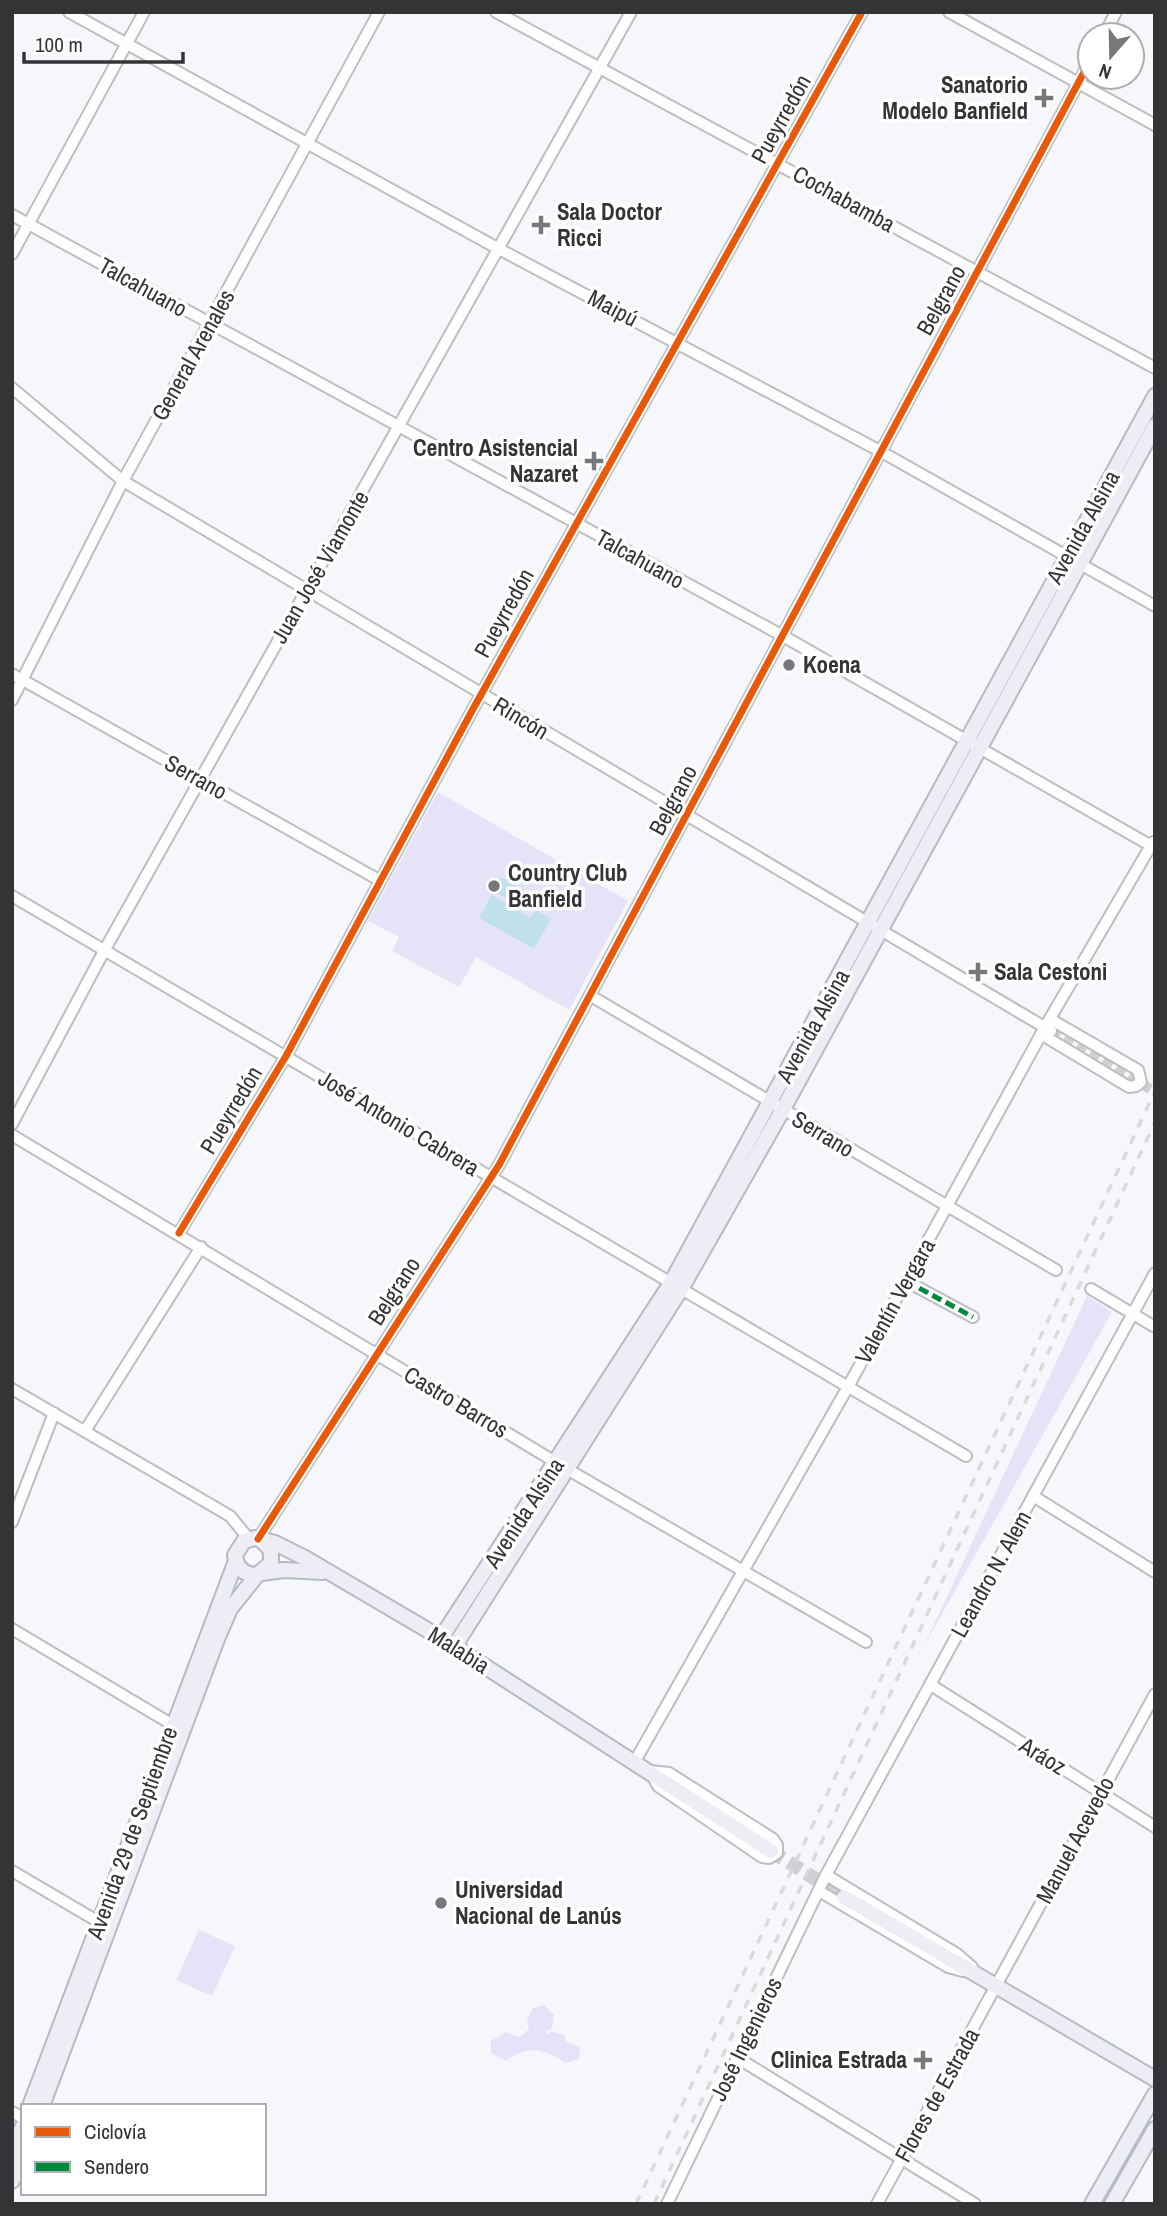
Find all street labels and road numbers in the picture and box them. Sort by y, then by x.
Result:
street label: Pueyrredón [743,69,818,169]
street label: Cochabamba [788,158,901,240]
street label: Talcahuano [93,250,193,324]
street label: Belgrano [909,259,972,340]
street label: Maipú [583,282,644,334]
street label: General Arenales [144,284,241,426]
street label: Avenida Alsina [1038,464,1127,590]
street label: Juan José Viamonte [263,485,376,649]
street label: Talcahuano [590,522,690,596]
street label: Pueyrredón [466,563,541,663]
street label: Rincón [488,689,555,746]
street label: Serrano [159,747,233,806]
street label: Belgrano [641,759,704,840]
street label: Avenida Alsina [768,963,857,1089]
street label: Pueyrredón [192,1060,269,1160]
street label: José Antonio Cabrera [313,1062,486,1183]
street label: Serrano [787,1103,860,1164]
street label: Valentín Vergara [847,1232,942,1369]
street label: Belgrano [360,1251,427,1331]
street label: Castro Barros [398,1358,514,1445]
street label: Avenida Alsina [476,1451,571,1575]
street label: Leandro N. Alem [943,1505,1038,1643]
street label: Malabia [423,1619,496,1681]
street label: Avenida 29 de Septiembre [78,1722,184,1944]
street label: Aráoz [1013,1729,1072,1782]
street label: Manuel Acevedo [1028,1771,1121,1909]
street label: José Ingenieros [702,1972,789,2106]
street label: Flores de Estrada [887,2022,986,2167]

